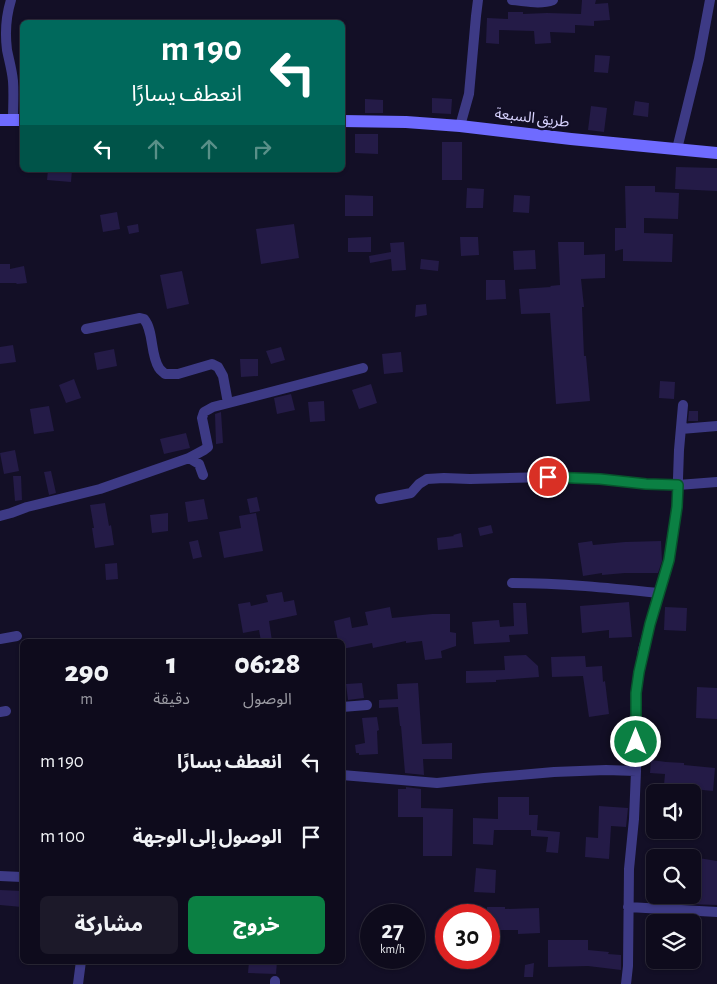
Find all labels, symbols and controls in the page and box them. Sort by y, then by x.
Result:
text: 190 m [161,32,242,67]
icon: left [260,40,325,105]
text: انعطف يسارًا [132,83,242,105]
street label: طريق السبعة [494,106,570,132]
icon: left [89,135,117,163]
icon: ahead [142,135,170,163]
icon: ahead [195,135,223,163]
icon: right [248,135,276,163]
pin [527,456,569,498]
icon: arrive [534,463,562,491]
text: 1 [166,649,177,679]
text: 06:28 [234,649,301,679]
text: 290 [64,657,109,687]
text: m [80,691,93,707]
text: دقيقة [153,691,190,707]
text: الوصول [243,691,292,707]
position arrow [609,715,661,767]
icon: left [297,748,325,776]
text: 190 m [40,752,84,771]
text: انعطف يسارًا [177,753,282,772]
map controls [646,784,701,969]
button: sound [646,784,701,839]
icon: arrive [297,823,325,851]
text: 100 m [40,827,85,846]
text: الوصول إلى الوجهة [133,828,282,847]
button: search [646,849,701,904]
button: مشاركة [40,896,178,954]
button: خروج [188,896,325,954]
speed limit sign: 30 [435,904,500,969]
button: layers [646,914,701,969]
text: 27 [381,918,404,943]
text: km/h [380,943,405,955]

